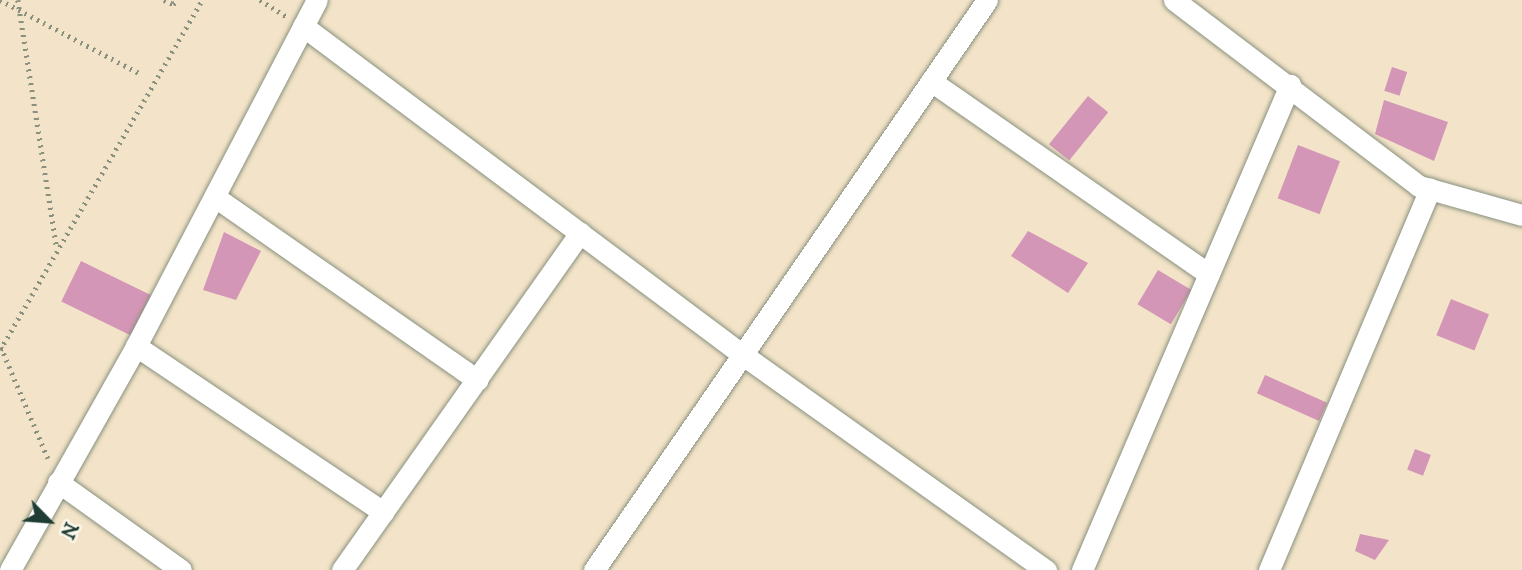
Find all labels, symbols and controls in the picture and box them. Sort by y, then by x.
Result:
north arrow [14,486,84,556]
text: N [55,518,82,542]

